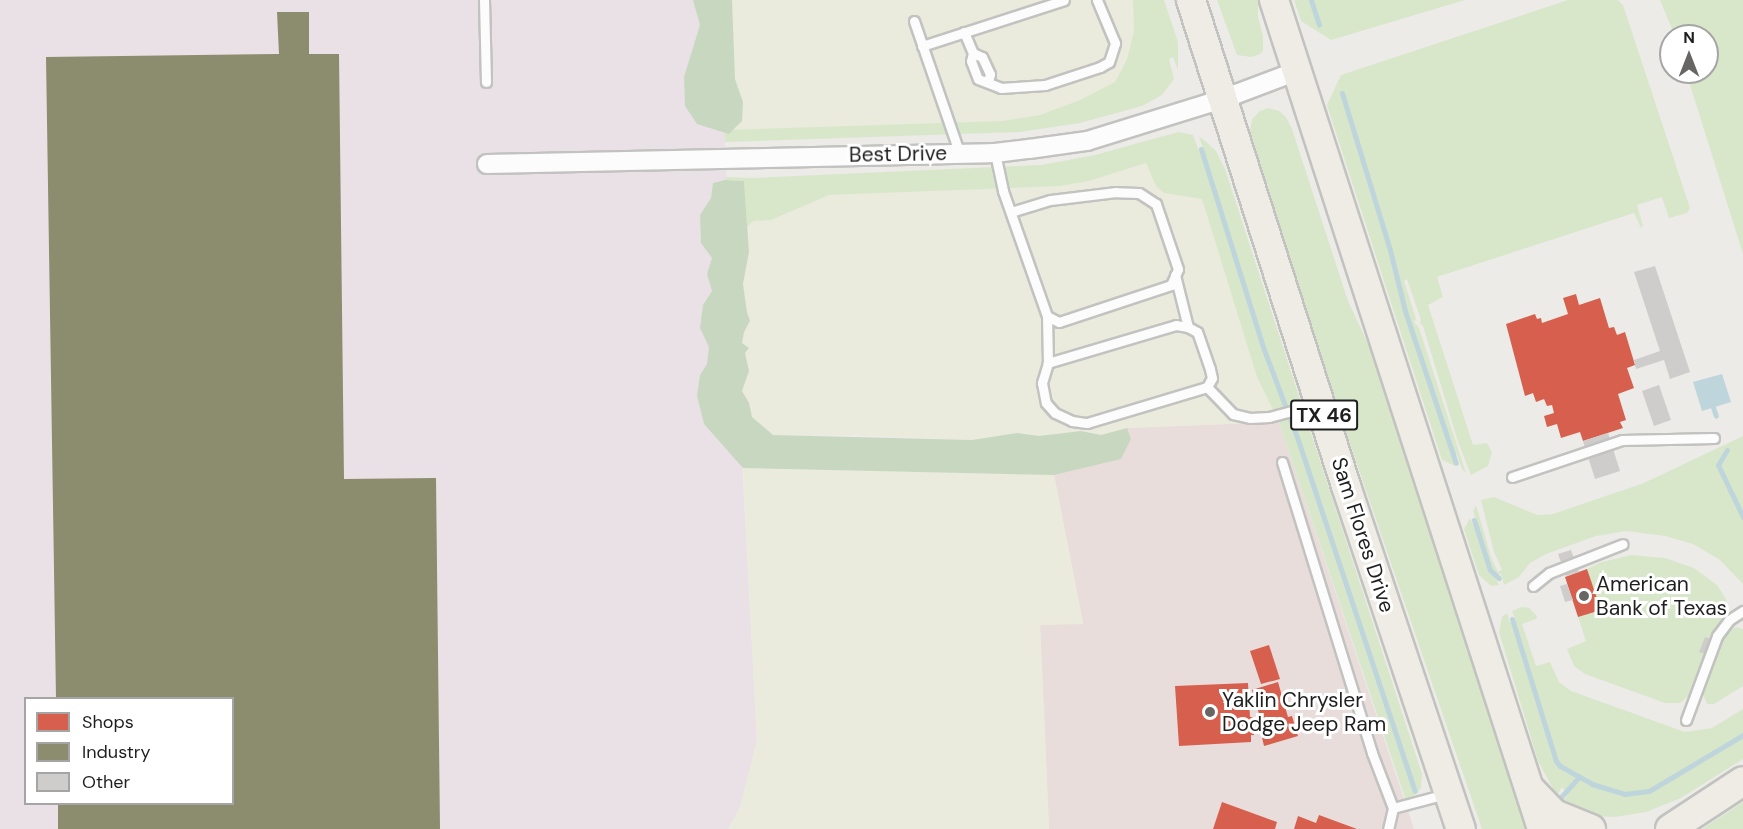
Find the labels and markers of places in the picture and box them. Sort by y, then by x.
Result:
place label: American Bank of Texas [1596,571,1727,621]
marker: American Bank of Texas [1577,589,1591,603]
place label: Yaklin Chrysler Dodge Jeep Ram [1222,687,1386,737]
marker: Yaklin Chrysler Dodge Jeep Ram [1203,705,1217,719]

